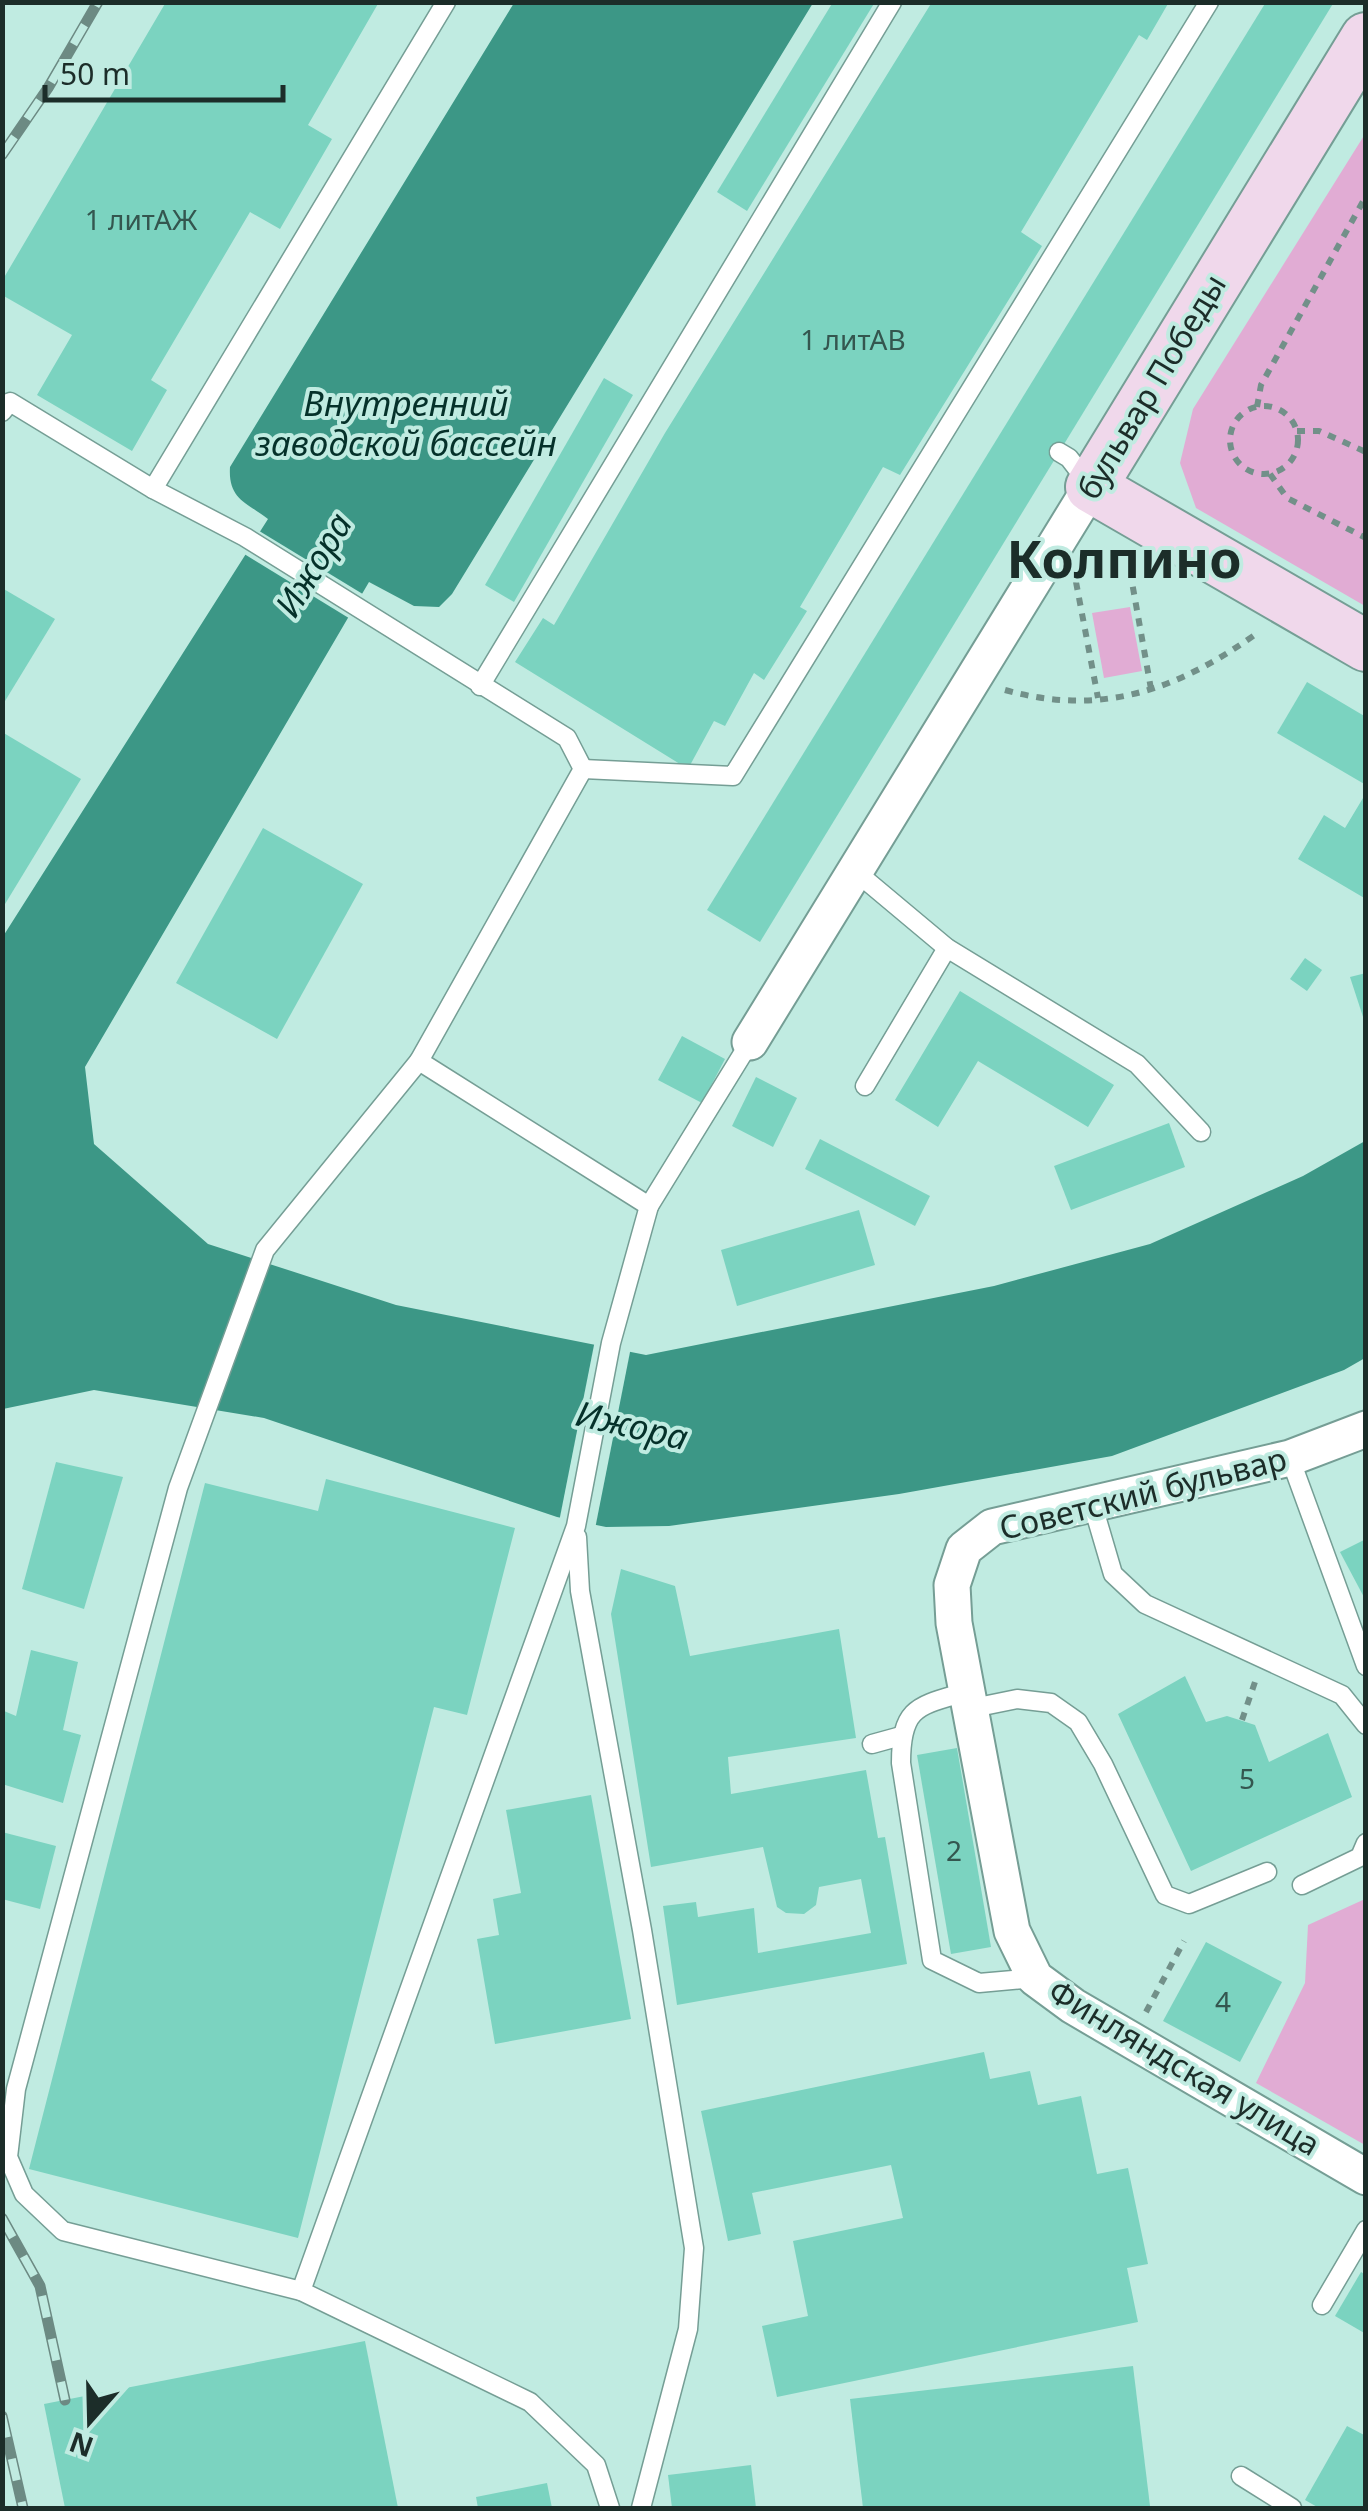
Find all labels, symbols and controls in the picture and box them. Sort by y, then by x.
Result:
scale bar [45,40,282,102]
text: 50 m [60,53,130,94]
house number: 1 литАЖ [85,200,198,238]
street label: бульвар Победы [1067,266,1235,507]
house number: 1 литАВ [800,320,906,358]
water label: Внутренний заводской бассейн [255,379,557,466]
water label: Ижора [263,503,362,625]
district label: Колпино [1007,522,1241,593]
water label: Ижора [572,1389,693,1460]
street label: Советский бульвар [995,1436,1291,1549]
house number: 5 [1239,1759,1255,1797]
house number: 2 [946,1831,962,1869]
street label: Финляндская улица [1041,1969,1328,2165]
house number: 4 [1215,1982,1231,2020]
north arrow [40,2371,140,2471]
text: N [64,2424,98,2467]

